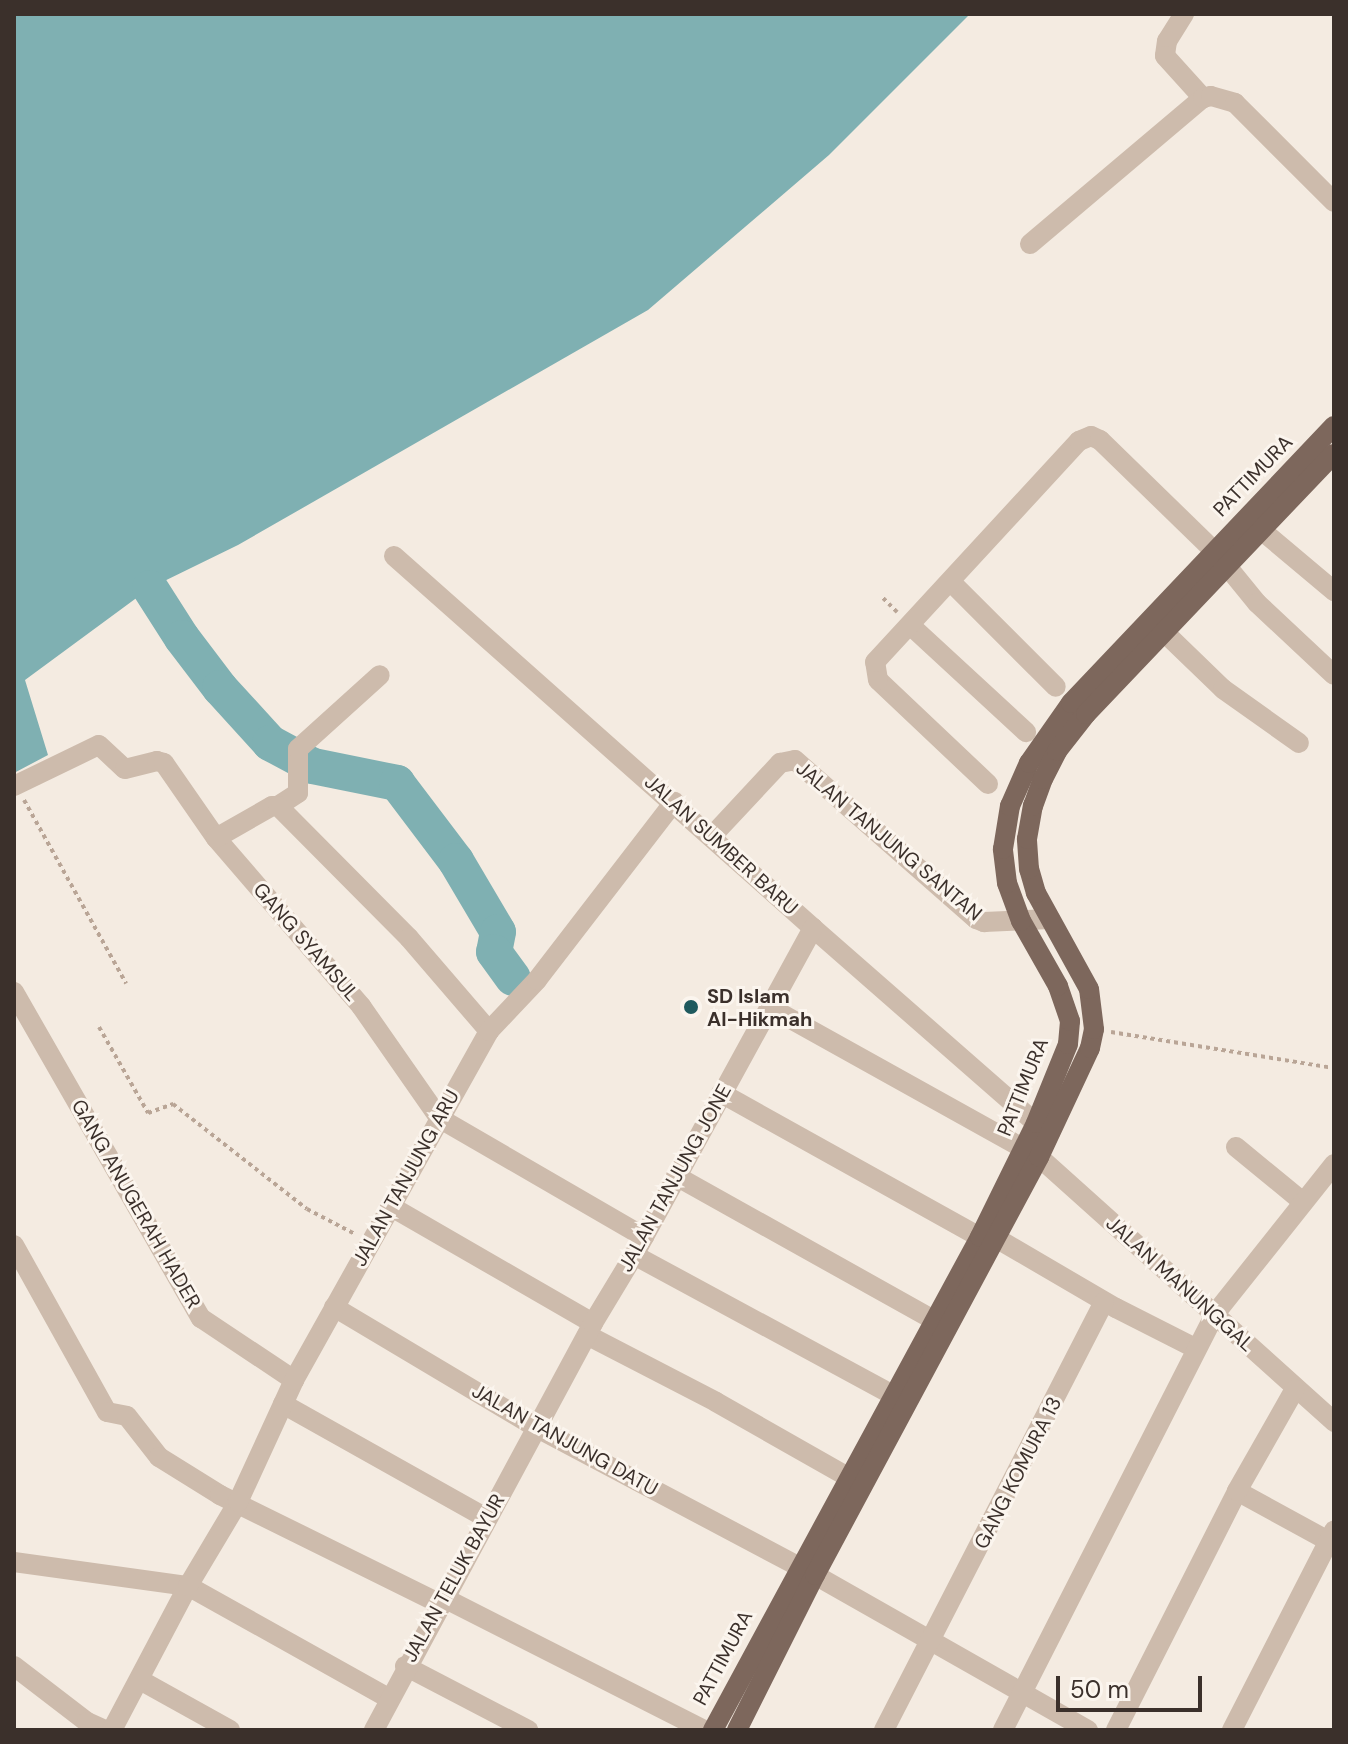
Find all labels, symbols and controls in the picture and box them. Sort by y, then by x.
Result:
street label: PATTIMURA [1208,430,1298,522]
street label: JALAN TANJUNG SANTAN [791,756,987,926]
street label: JALAN SUMBER BARU [639,770,803,920]
street label: GANG SYAMSUL [248,878,364,1006]
place label: SD Islam Al-Hikmah [707,984,812,1031]
marker: SD Islam Al-Hikmah [682,998,700,1016]
street label: PATTIMURA [992,1034,1054,1140]
street label: JALAN TANJUNG JONE [613,1080,737,1276]
street label: JALAN TANJUNG ARU [347,1086,465,1270]
street label: GANG ANUGERAH HADER [66,1095,206,1313]
street label: JALAN MANUNGGAL [1101,1211,1259,1357]
street label: JALAN TANJUNG DATU [468,1379,662,1501]
street label: GANG KOMURA 13 [969,1393,1067,1553]
street label: JALAN TELUK BAYUR [398,1490,510,1666]
street label: PATTIMURA [688,1607,758,1709]
scale bar [1060,1660,1206,1710]
text: 50 m [1070,1674,1129,1705]

